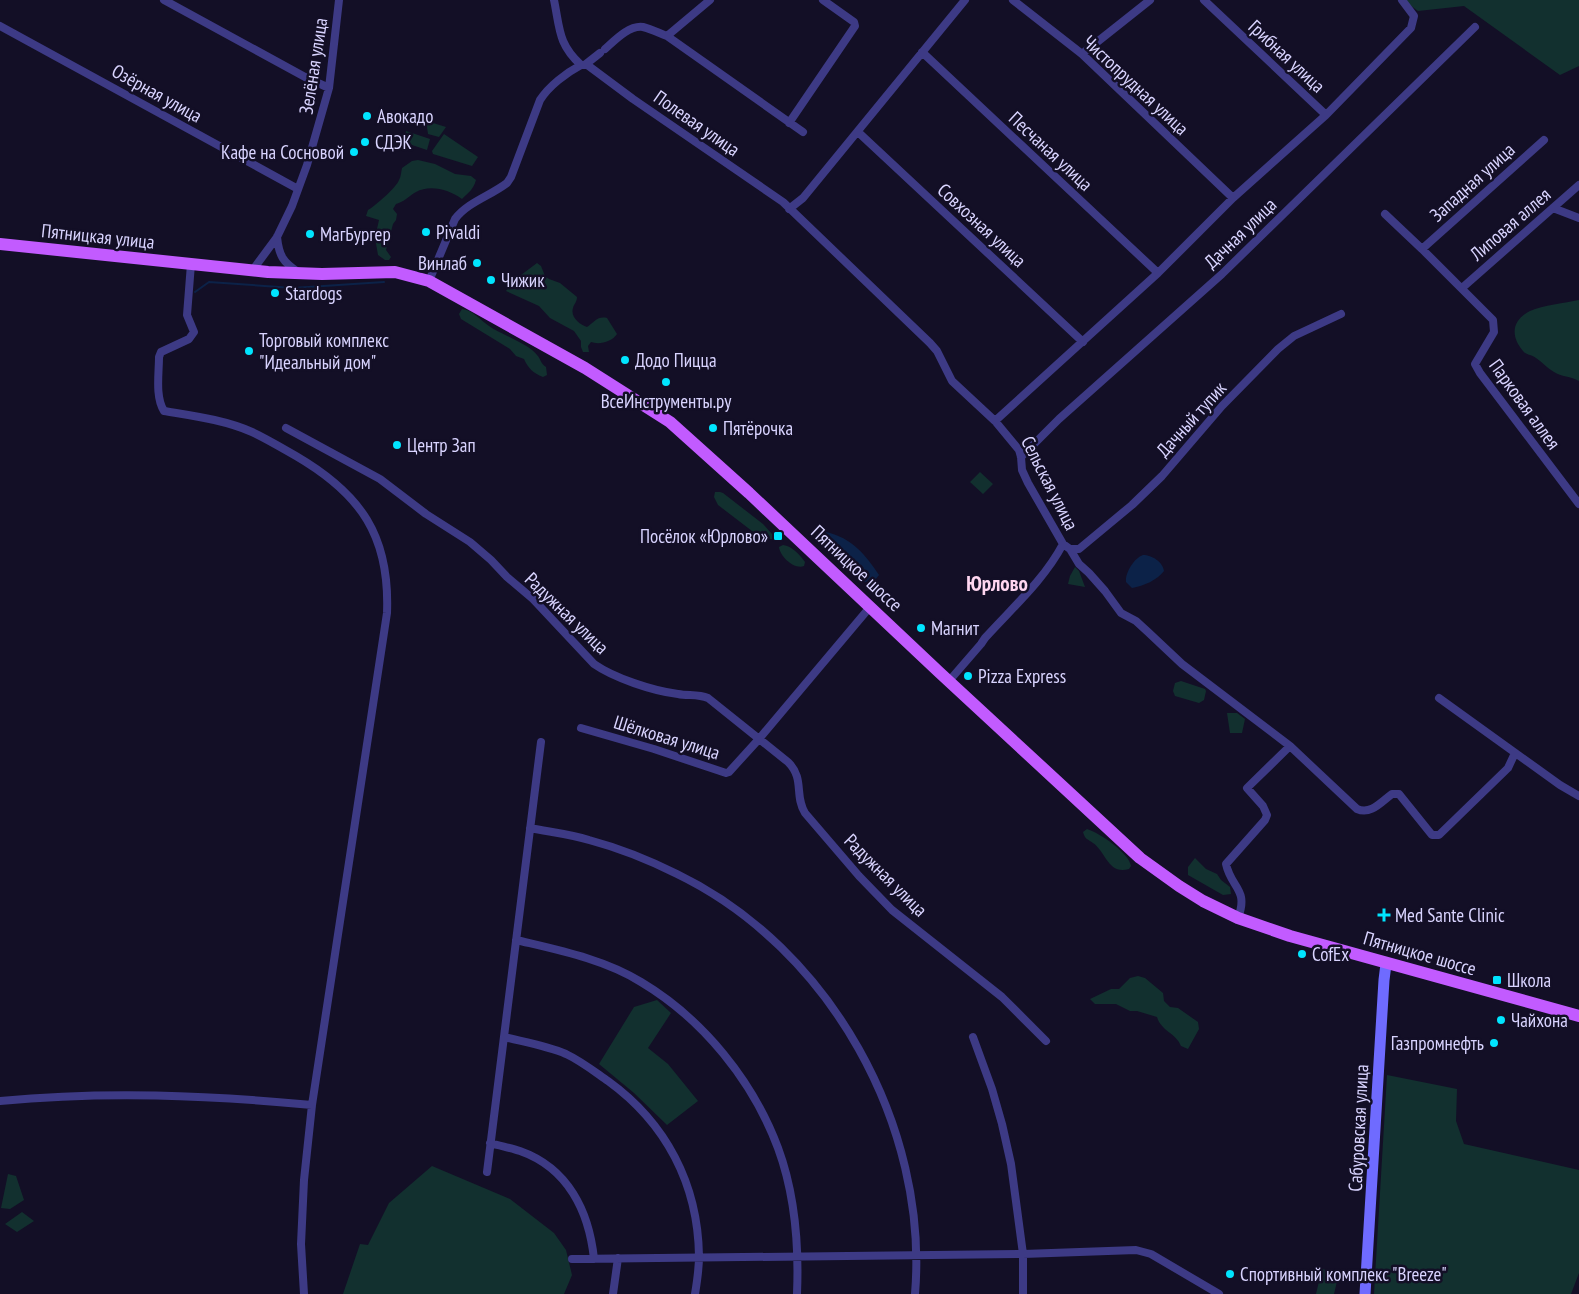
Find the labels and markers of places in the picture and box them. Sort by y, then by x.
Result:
place label: Авокадо [377,104,433,128]
marker: Авокадо [361,110,373,122]
place label: СДЭК [375,130,412,154]
marker: СДЭК [359,136,371,148]
place label: Кафе на Сосновой [221,140,344,164]
marker: Кафе на Сосновой [348,146,360,158]
place label: Pivaldi [436,220,480,244]
place label: МагБургер [320,222,391,246]
marker: Pivaldi [420,226,432,238]
marker: МагБургер [304,228,316,240]
place label: Винлаб [418,251,467,275]
marker: Винлаб [471,257,483,269]
place label: Чижик [501,268,545,292]
marker: Чижик [485,274,497,286]
place label: Stardogs [285,281,342,305]
marker: Stardogs [269,287,281,299]
place label: Торговый комплекс "Идеальный дом" [259,328,389,374]
marker: Торговый комплекс "Идеальный дом" [243,345,255,357]
place label: Додо Пицца [635,348,717,372]
marker: Додо Пицца [619,354,631,366]
marker: ВсеИнструменты.ру [660,376,672,388]
place label: ВсеИнструменты.ру [601,389,732,413]
place label: Пятёрочка [723,416,793,440]
marker: Пятёрочка [707,422,719,434]
place label: Центр Зап [407,433,476,457]
marker: Центр Зап [391,439,403,451]
place label: Посёлок «Юрлово» [640,524,768,548]
marker: Посёлок «Юрлово» [772,530,784,542]
place label: Магнит [931,616,980,640]
marker: Магнит [915,622,927,634]
place label: Pizza Express [978,664,1066,688]
marker: Pizza Express [962,670,974,682]
place label: Med Sante Clinic [1395,903,1505,927]
marker: Med Sante Clinic [1377,908,1391,922]
place label: CofEx [1312,942,1349,966]
marker: CofEx [1296,948,1308,960]
place label: Школа [1507,968,1551,992]
marker: Школа [1491,974,1503,986]
place label: Чайхона [1511,1008,1568,1032]
marker: Чайхона [1495,1014,1507,1026]
place label: Газпромнефть [1391,1031,1484,1055]
marker: Газпромнефть [1488,1037,1500,1049]
place label: Спортивный комплекс "Breeze" [1240,1262,1447,1286]
marker: Спортивный комплекс "Breeze" [1224,1268,1236,1280]

